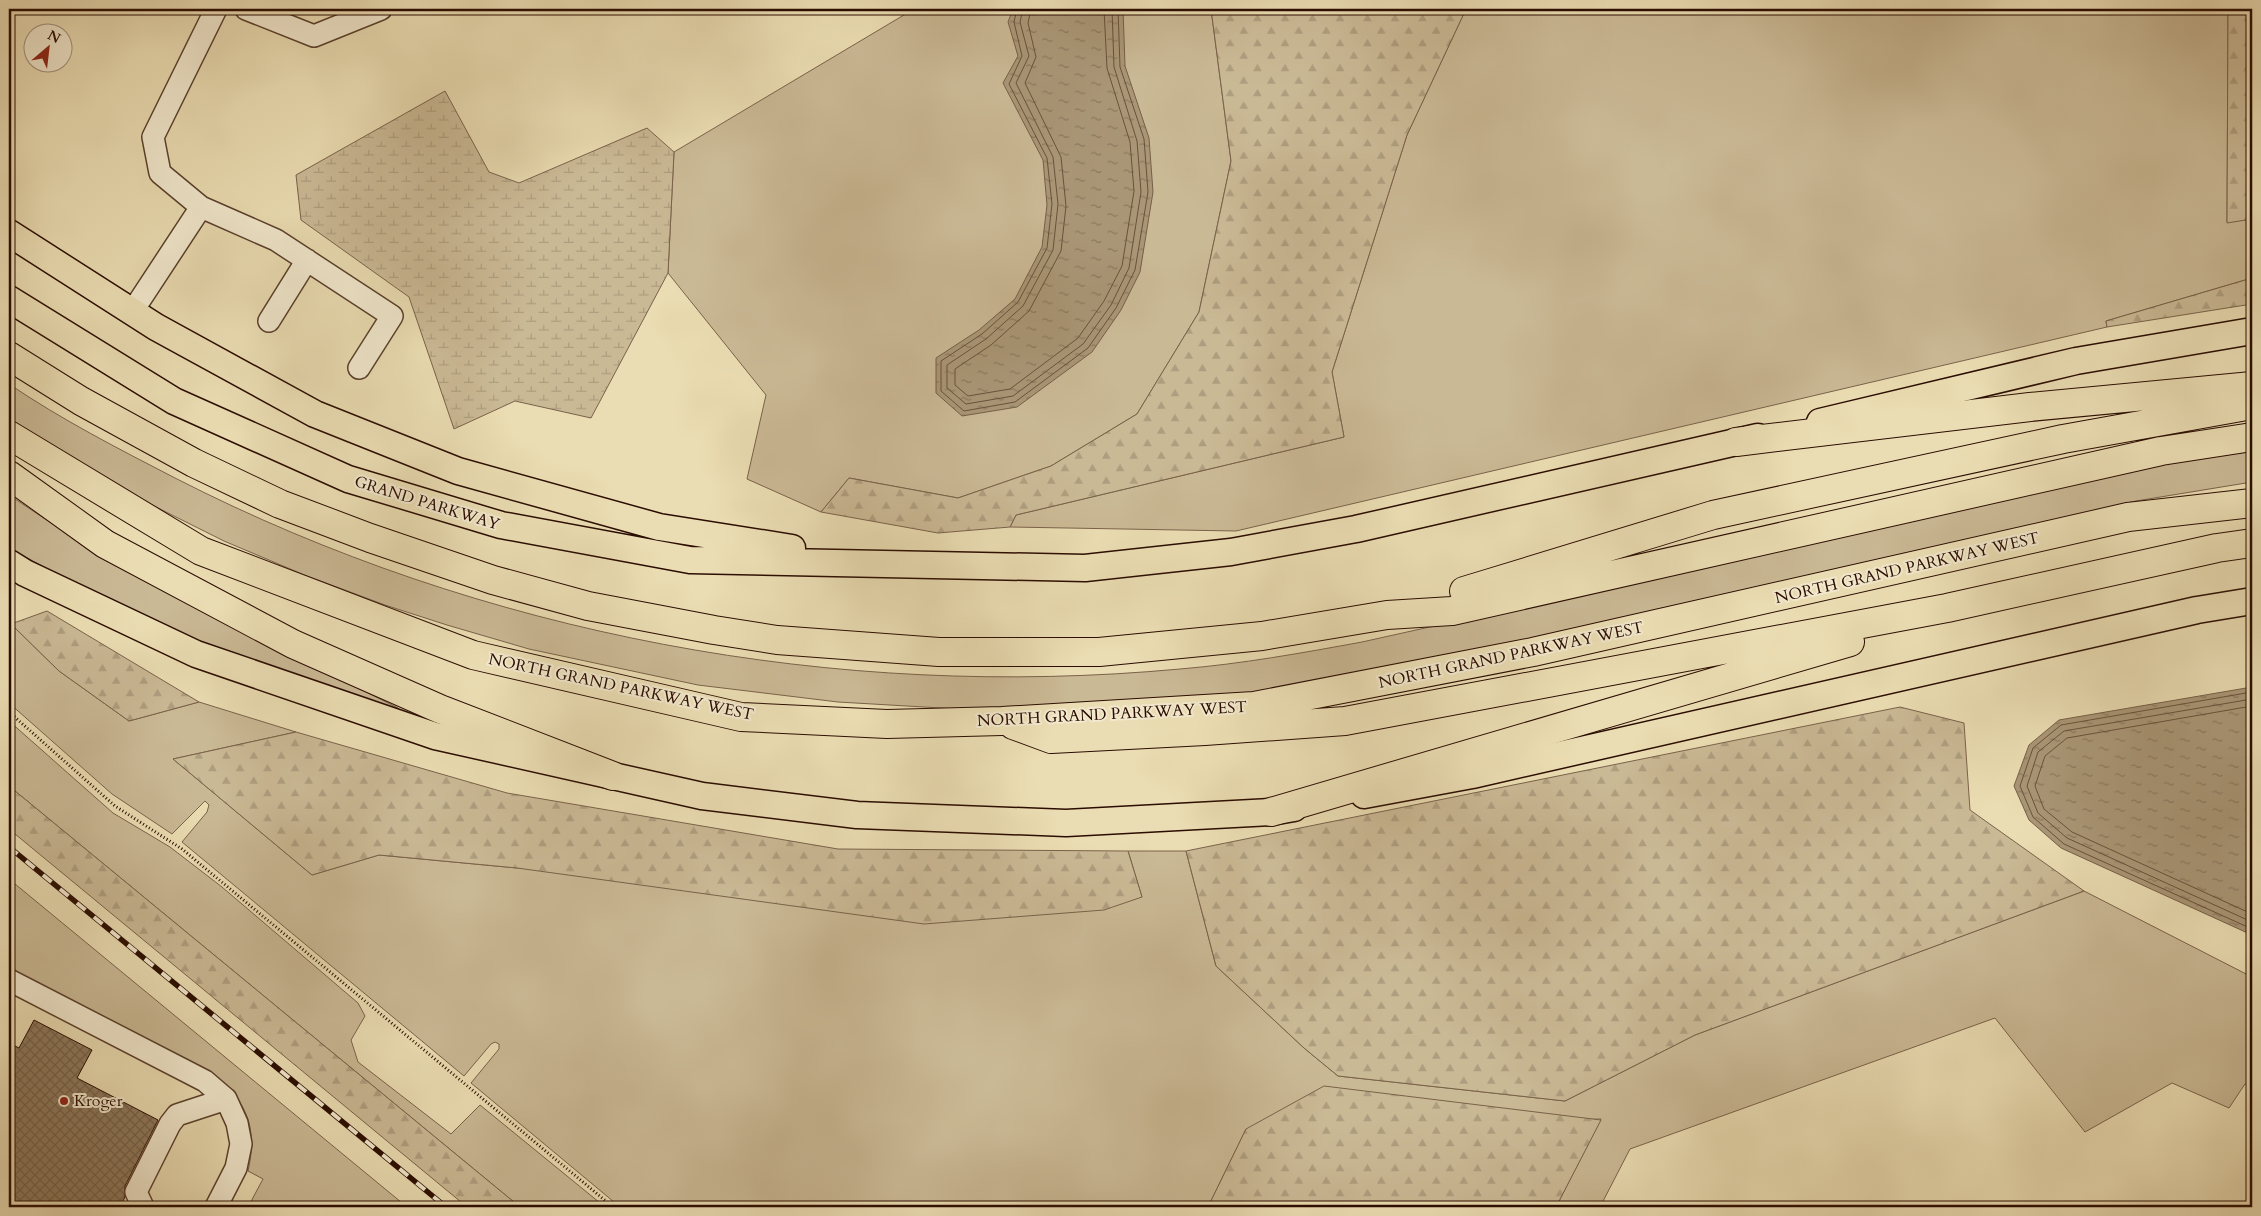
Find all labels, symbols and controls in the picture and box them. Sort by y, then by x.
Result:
north arrow [22,22,72,72]
text: N [44,26,64,48]
street label: GRAND PARKWAY [352,470,502,536]
street label: NORTH GRAND PARKWAY WEST [1773,527,2041,609]
street label: NORTH GRAND PARKWAY WEST [1376,616,1646,694]
street label: NORTH GRAND PARKWAY WEST [486,648,756,726]
street label: NORTH GRAND PARKWAY WEST [976,696,1248,732]
place label: Kroger [74,1090,123,1112]
marker: Kroger [58,1095,70,1107]

